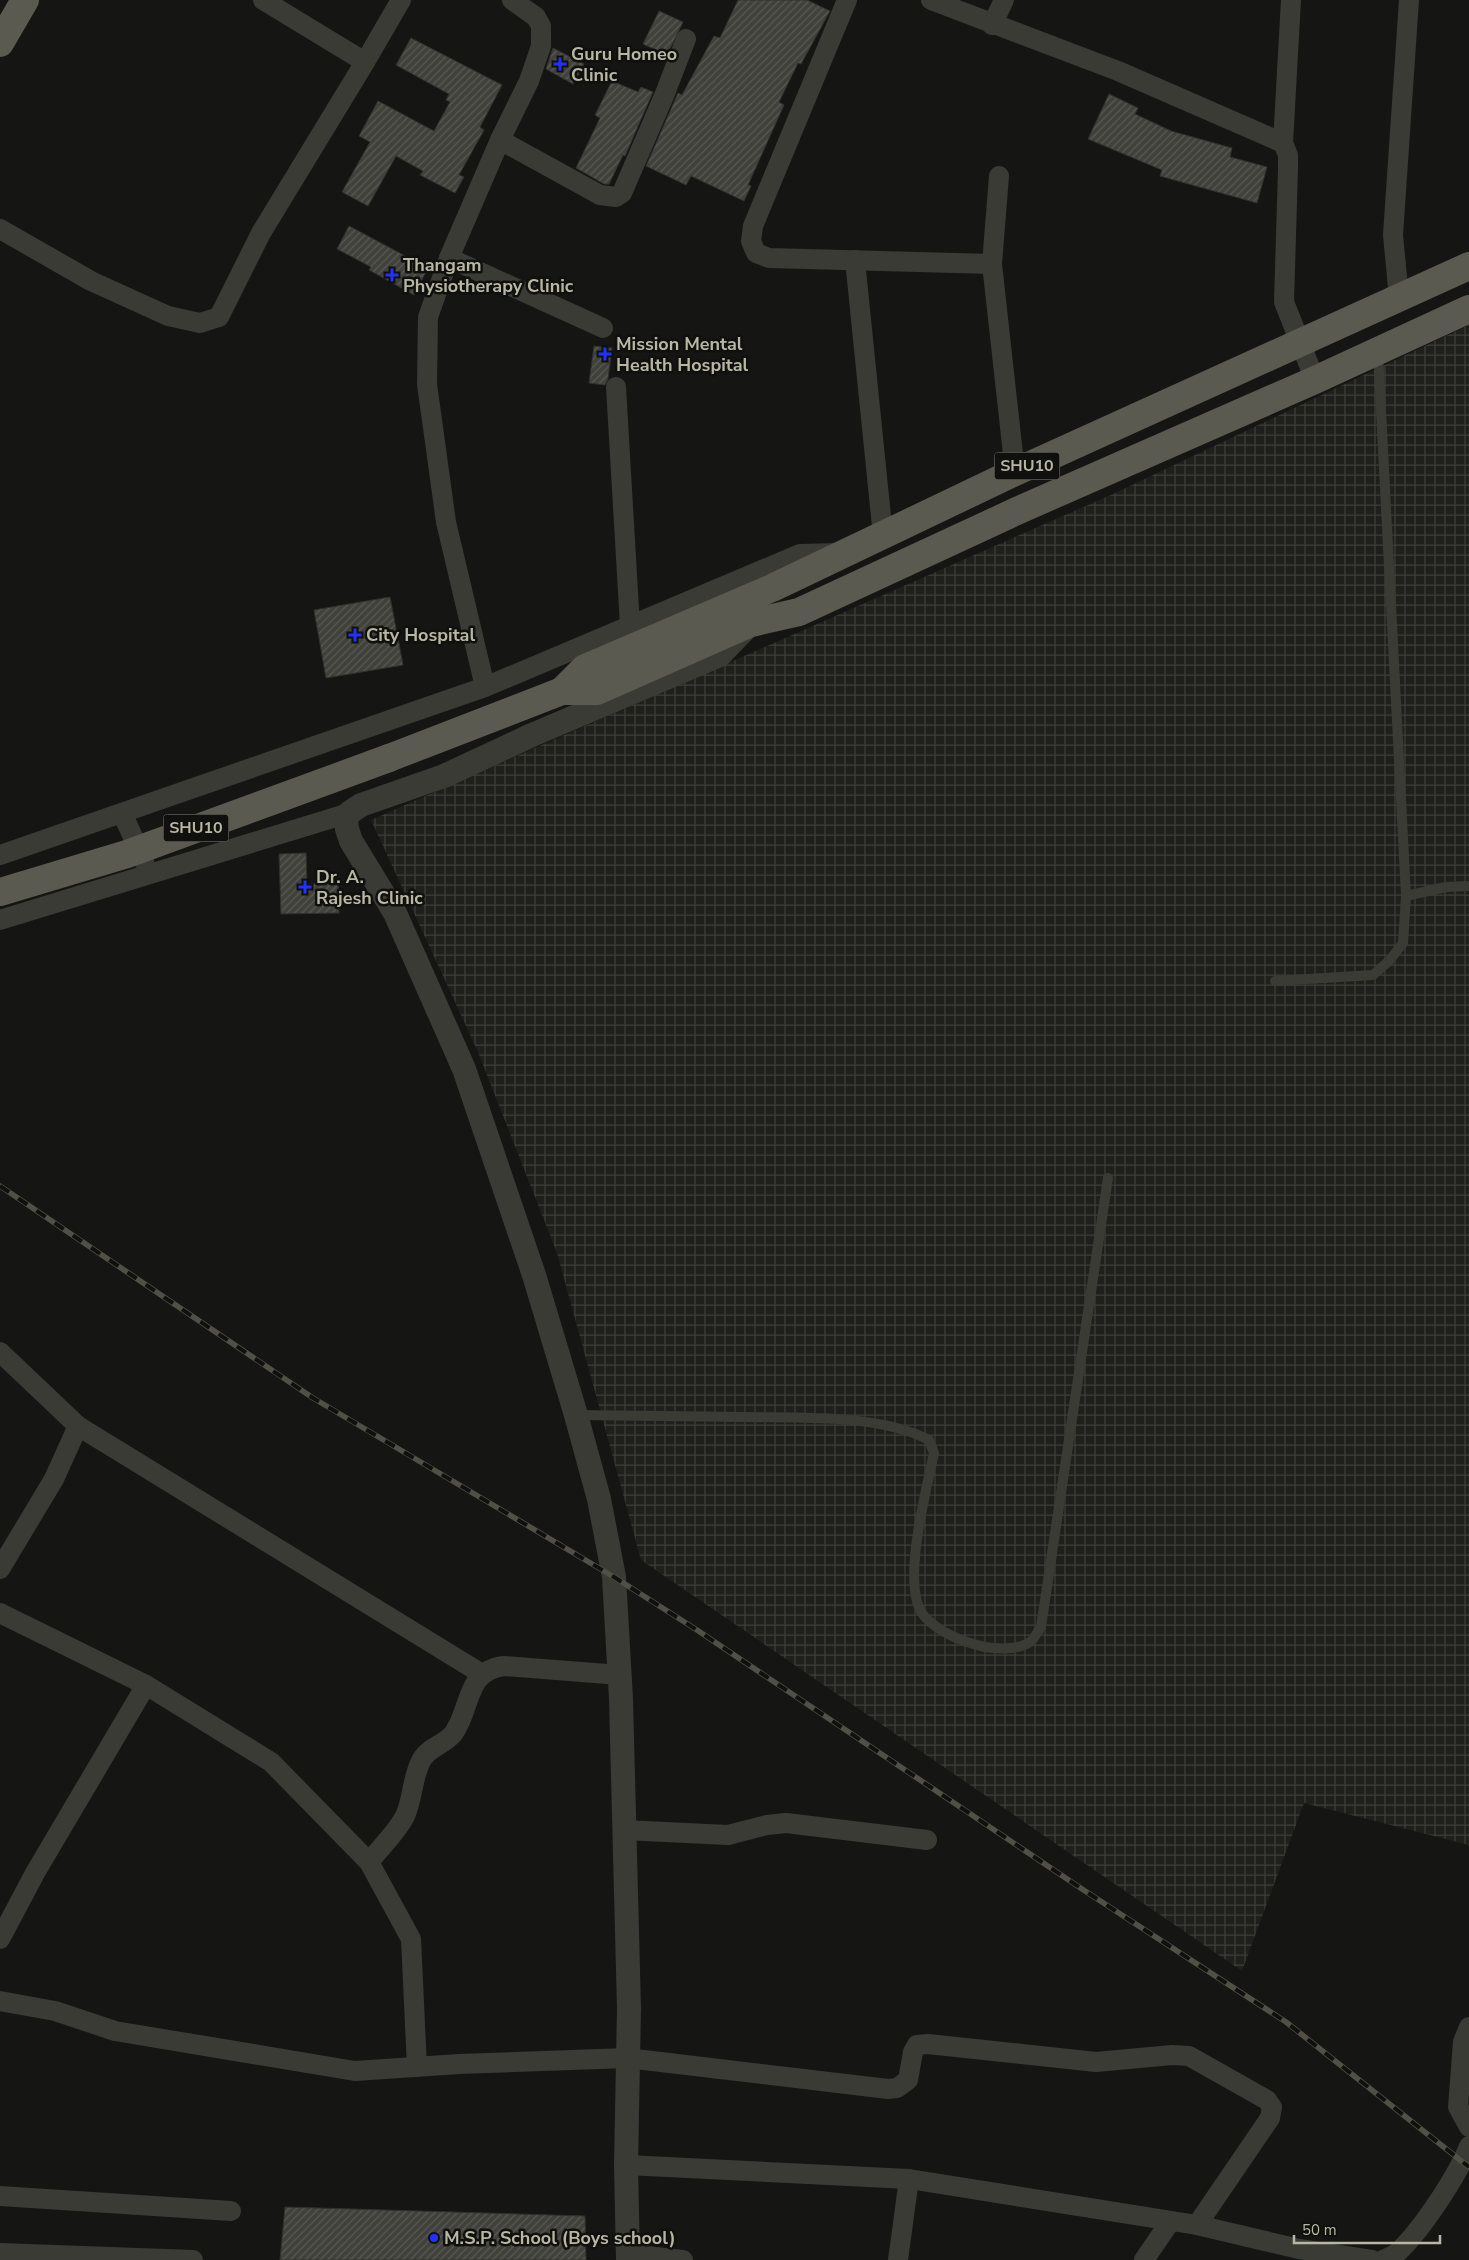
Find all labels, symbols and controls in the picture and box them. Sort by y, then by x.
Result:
place label: Guru Homeo Clinic [571,42,677,87]
marker: Guru Homeo Clinic [553,57,567,71]
place label: Thangam Physiotherapy Clinic [403,253,574,298]
marker: Thangam Physiotherapy Clinic [385,268,399,282]
place label: Mission Mental Health Hospital [616,332,749,377]
marker: Mission Mental Health Hospital [598,347,612,361]
road number: SHU10 [994,452,1060,480]
place label: City Hospital [366,623,475,647]
marker: City Hospital [348,628,362,642]
road number: SHU10 [164,814,228,841]
place label: Dr. A. Rajesh Clinic [316,865,423,910]
marker: Dr. A. Rajesh Clinic [298,880,312,894]
scale bar [1294,2212,1440,2244]
text: 50 m [1302,2220,1337,2240]
place label: M.S.P. School (Boys school) [444,2226,676,2250]
marker: M.S.P. School (Boys school) [428,2232,440,2244]

